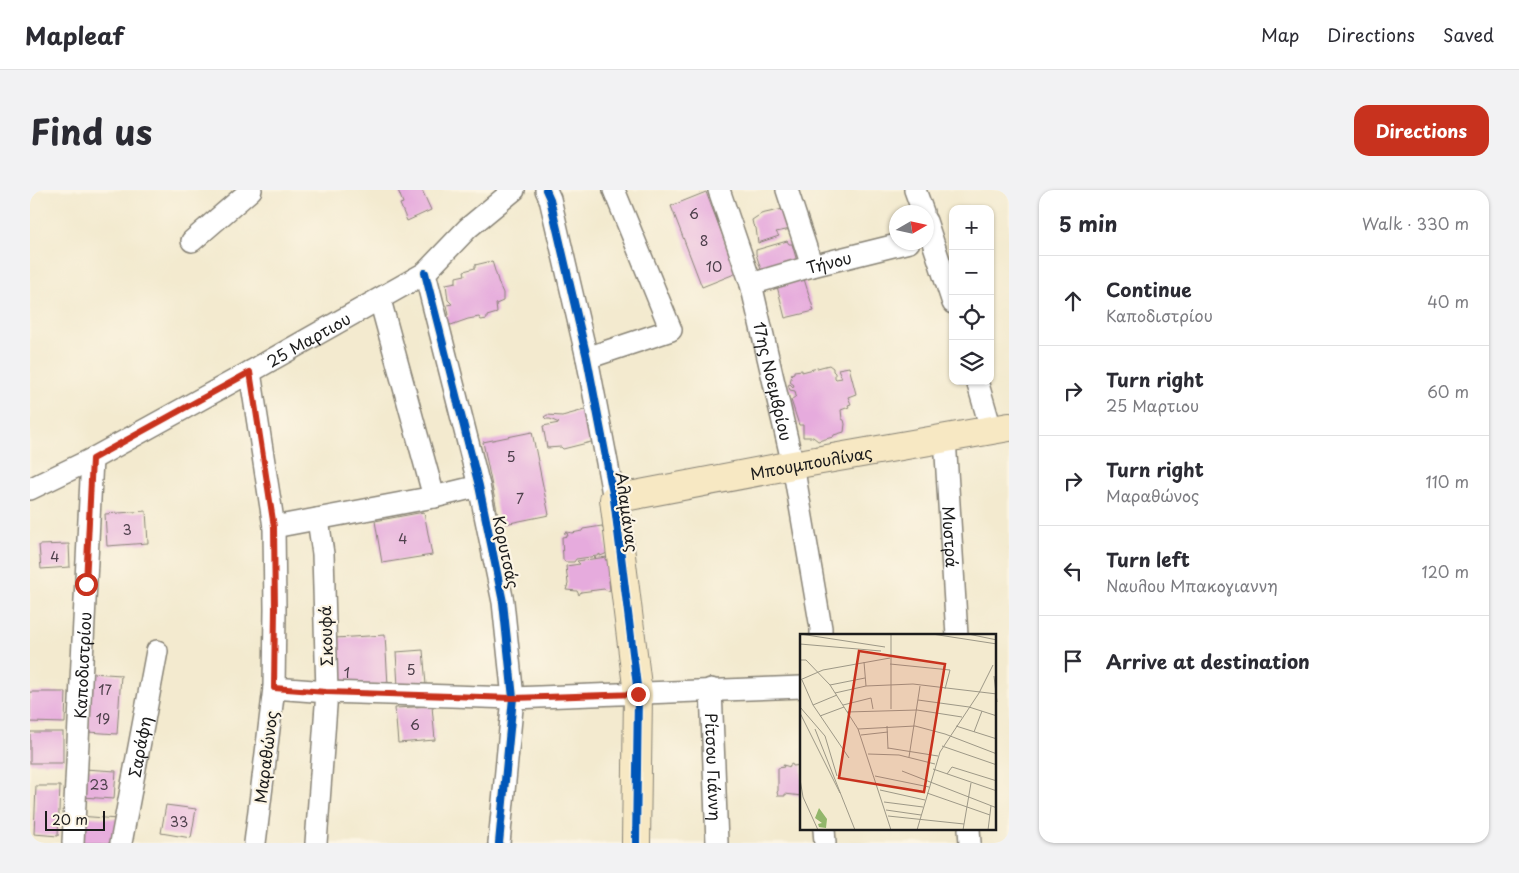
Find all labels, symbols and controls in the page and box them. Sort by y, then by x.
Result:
text: Mapleaf [25,17,124,53]
text: Map [1261,21,1299,48]
text: Directions [1327,21,1415,48]
text: Saved [1443,21,1494,48]
text: Find us [30,104,152,157]
button: Directions [1354,105,1489,156]
house number: 6 [689,203,699,224]
north arrow [889,205,934,250]
map controls [949,205,994,385]
button: + [949,205,994,250]
text: 5 min [1059,207,1117,239]
text: Walk · 330 m [1362,211,1469,235]
house number: 8 [700,230,708,251]
street label: Τήνου [803,245,854,279]
button: − [949,250,994,295]
house number: 10 [706,256,722,277]
text: Continue [1106,275,1192,303]
icon: ahead [1059,287,1087,315]
text: 40 m [1427,289,1469,313]
button: locate [949,295,994,340]
text: Καποδιστρίου [1106,303,1213,327]
street label: 25 Μαρτιου [262,306,355,373]
street label: 17ης Νοεμβρίου [748,319,799,443]
button: layers [949,340,994,385]
text: Turn right [1106,365,1204,393]
icon: right [1059,377,1087,405]
text: 60 m [1427,379,1469,403]
text: 25 Μαρτιου [1106,393,1199,417]
street label: Μπουμπουλίνας [748,439,874,485]
house number: 5 [506,446,516,467]
text: Turn right [1106,455,1204,483]
icon: right [1059,467,1087,495]
text: 110 m [1426,469,1469,493]
street label: Αλαμάνας [610,470,646,554]
text: Μαραθώνος [1106,483,1199,507]
house number: 7 [516,488,524,509]
street label: Μυστρά [937,505,965,569]
street label: Κορυτσάς [488,513,526,591]
house number: 3 [122,519,132,540]
house number: 4 [398,528,408,549]
text: Turn left [1106,545,1190,573]
house number: 4 [50,546,60,567]
icon: left [1059,557,1087,585]
text: 120 m [1422,559,1469,583]
route start [75,573,98,596]
text: Ναυλου Μπακογιαννη [1106,573,1278,597]
street label: Σκουφά [312,605,338,667]
street label: Καποδιστρίου [67,611,96,719]
inset map [800,634,996,830]
icon: arrive [1059,647,1087,675]
text: Arrive at destination [1106,647,1310,675]
house number: 5 [406,659,416,680]
house number: 1 [344,662,350,683]
house number: 17 [98,679,112,700]
route end [627,683,650,706]
house number: 19 [96,708,110,729]
street label: Μαραθώνος [247,709,283,805]
street label: Ρίτσου Γιάννη [700,713,728,821]
street label: Σαράφη [122,714,157,779]
house number: 6 [410,714,420,735]
house number: 23 [90,774,108,795]
scale bar [45,808,105,831]
text: 20 m [52,809,88,830]
house number: 33 [170,811,188,832]

